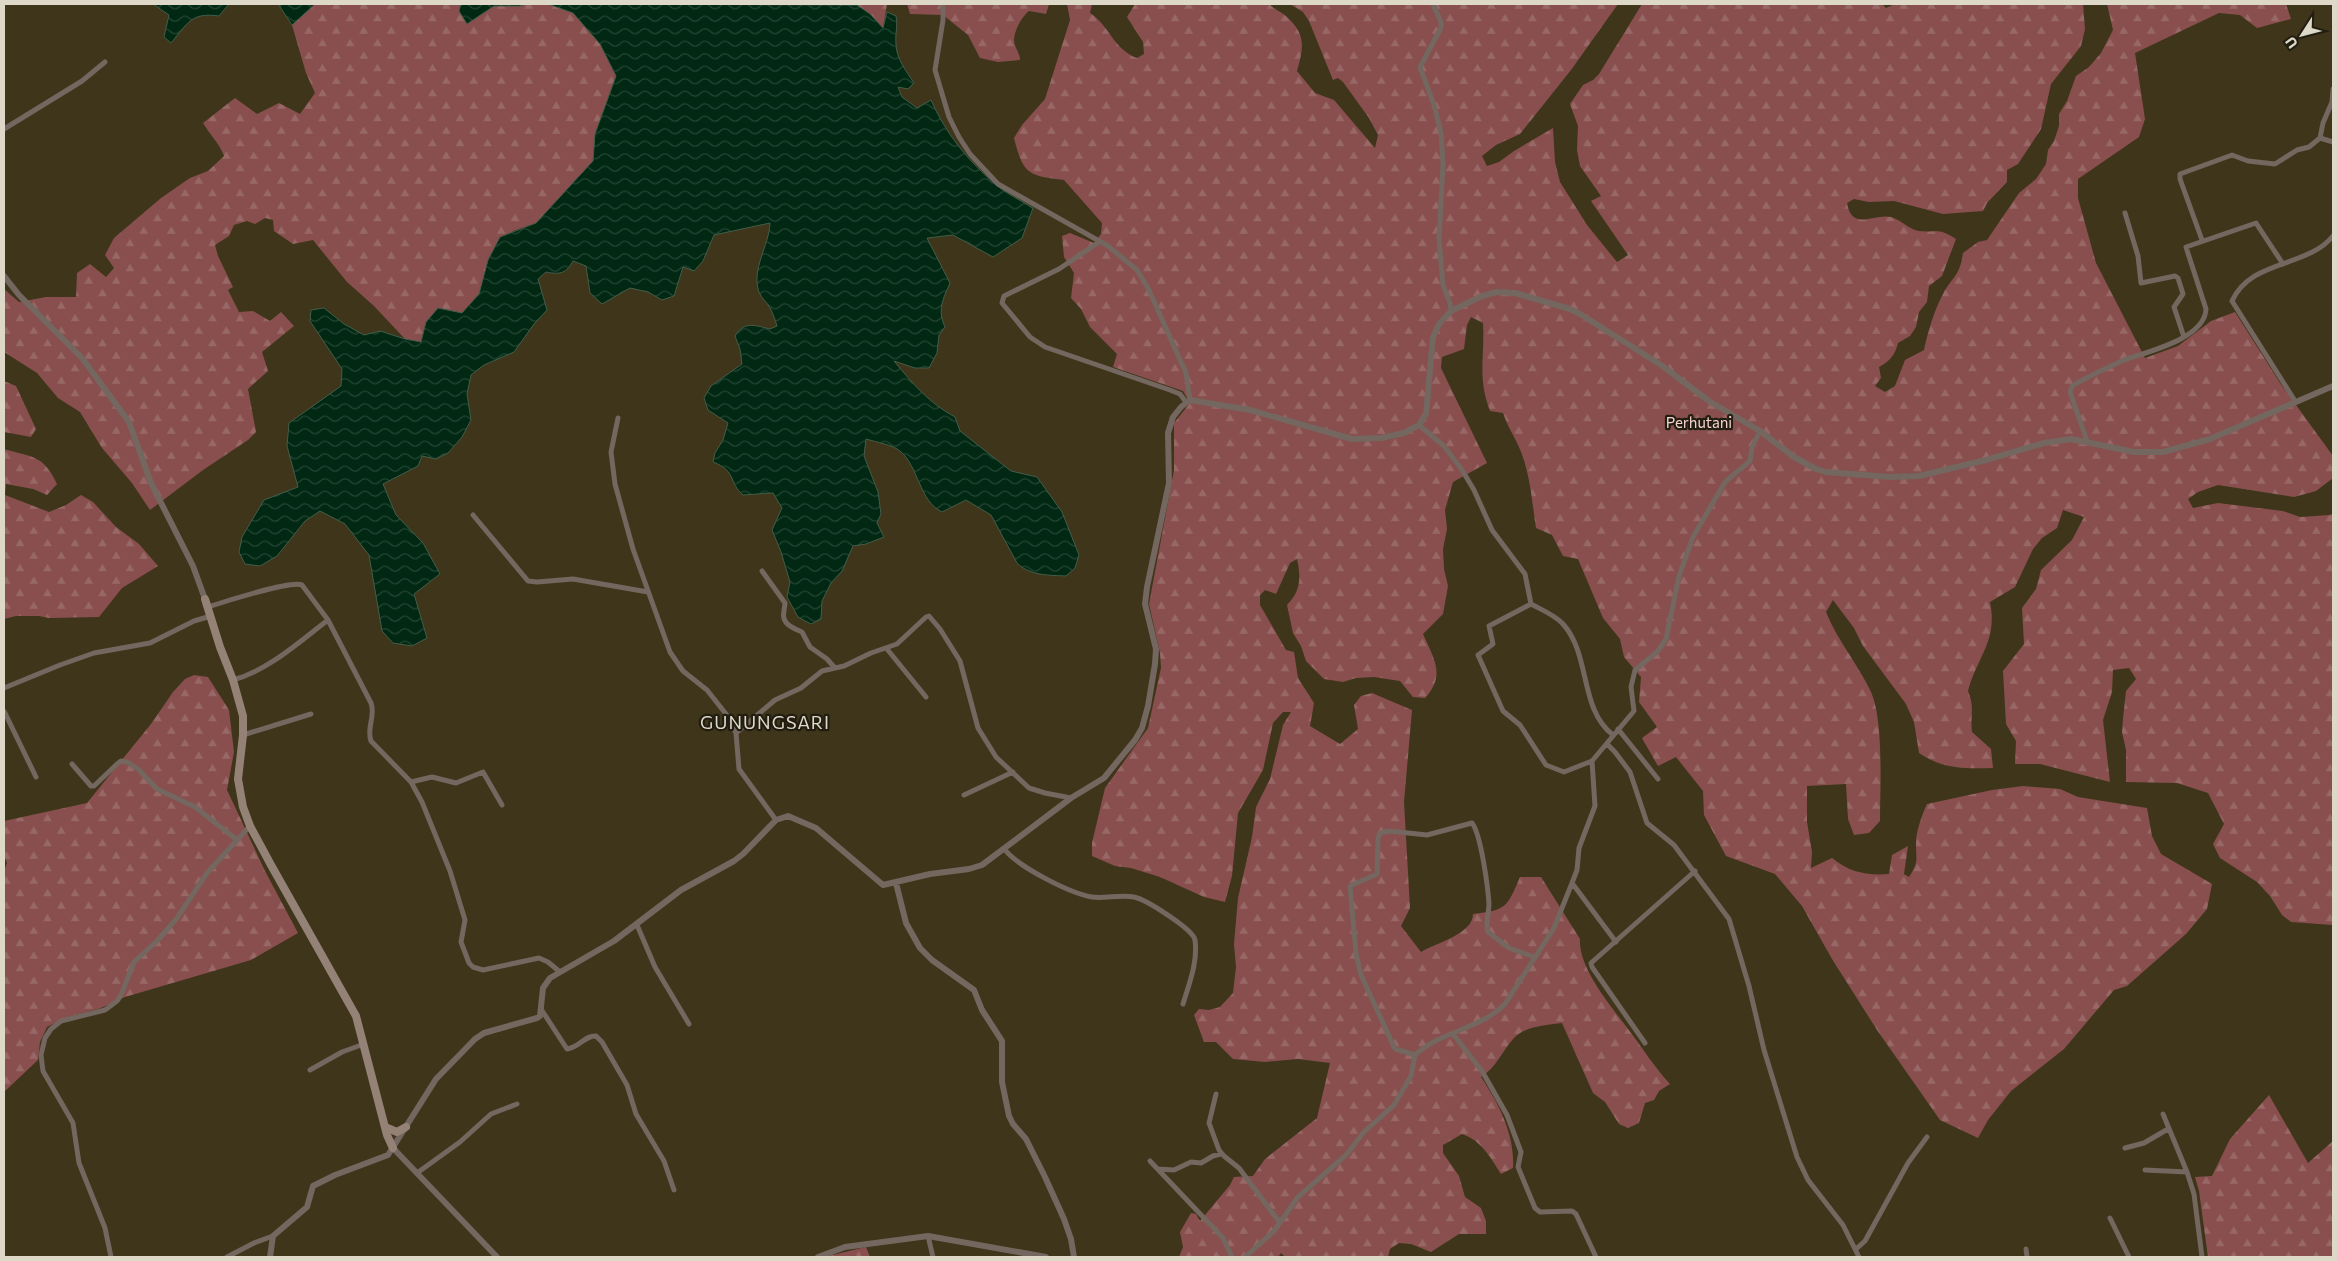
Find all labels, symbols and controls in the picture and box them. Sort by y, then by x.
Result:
north arrow [2277,10,2327,60]
text: U [2281,34,2301,52]
park label: Perhutani [1666,413,1732,431]
district label: GUNUNGSARI [700,711,830,733]

